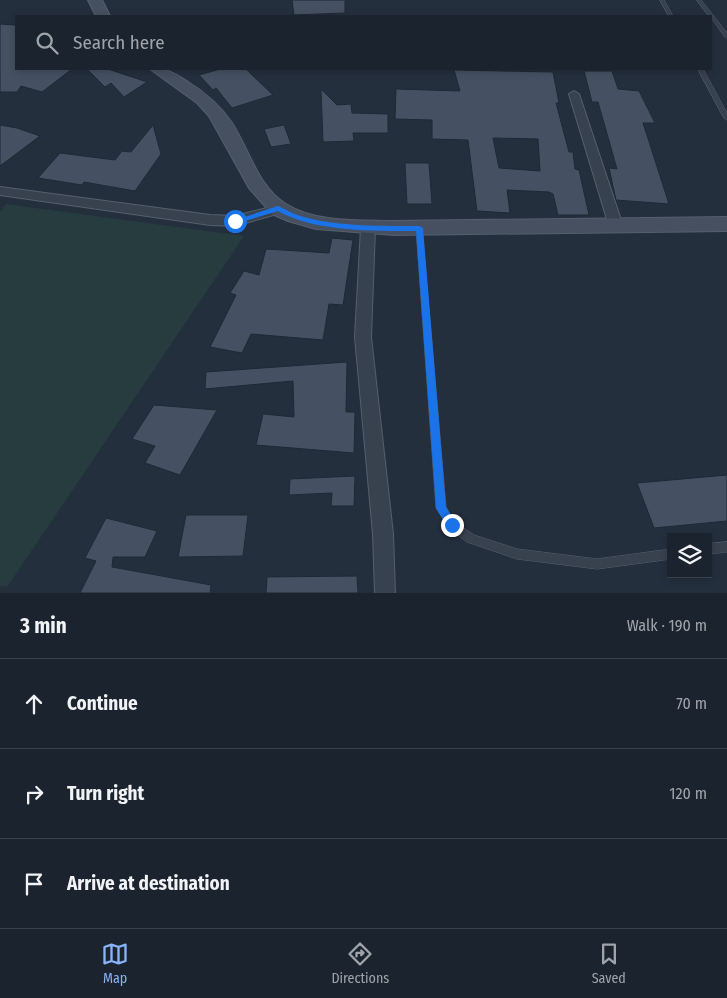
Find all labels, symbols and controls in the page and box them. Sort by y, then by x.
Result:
search box [15,15,712,70]
icon: search [33,29,61,57]
text: Search here [73,31,165,54]
route start [224,210,247,233]
route end [441,514,464,537]
map controls [667,533,712,578]
button: layers [667,533,712,578]
text: 3 min [20,613,67,639]
text: Walk · 190 m [627,616,707,635]
icon: ahead [20,690,48,718]
text: Continue [67,692,138,715]
text: 70 m [676,694,707,713]
icon: right [20,780,48,808]
text: Turn right [67,782,144,805]
text: 120 m [669,784,707,803]
icon: arrive [20,870,48,898]
text: Arrive at destination [67,872,230,895]
tab: Map [101,940,129,987]
tab: Directions [331,940,389,987]
tab: Saved [592,940,626,987]

